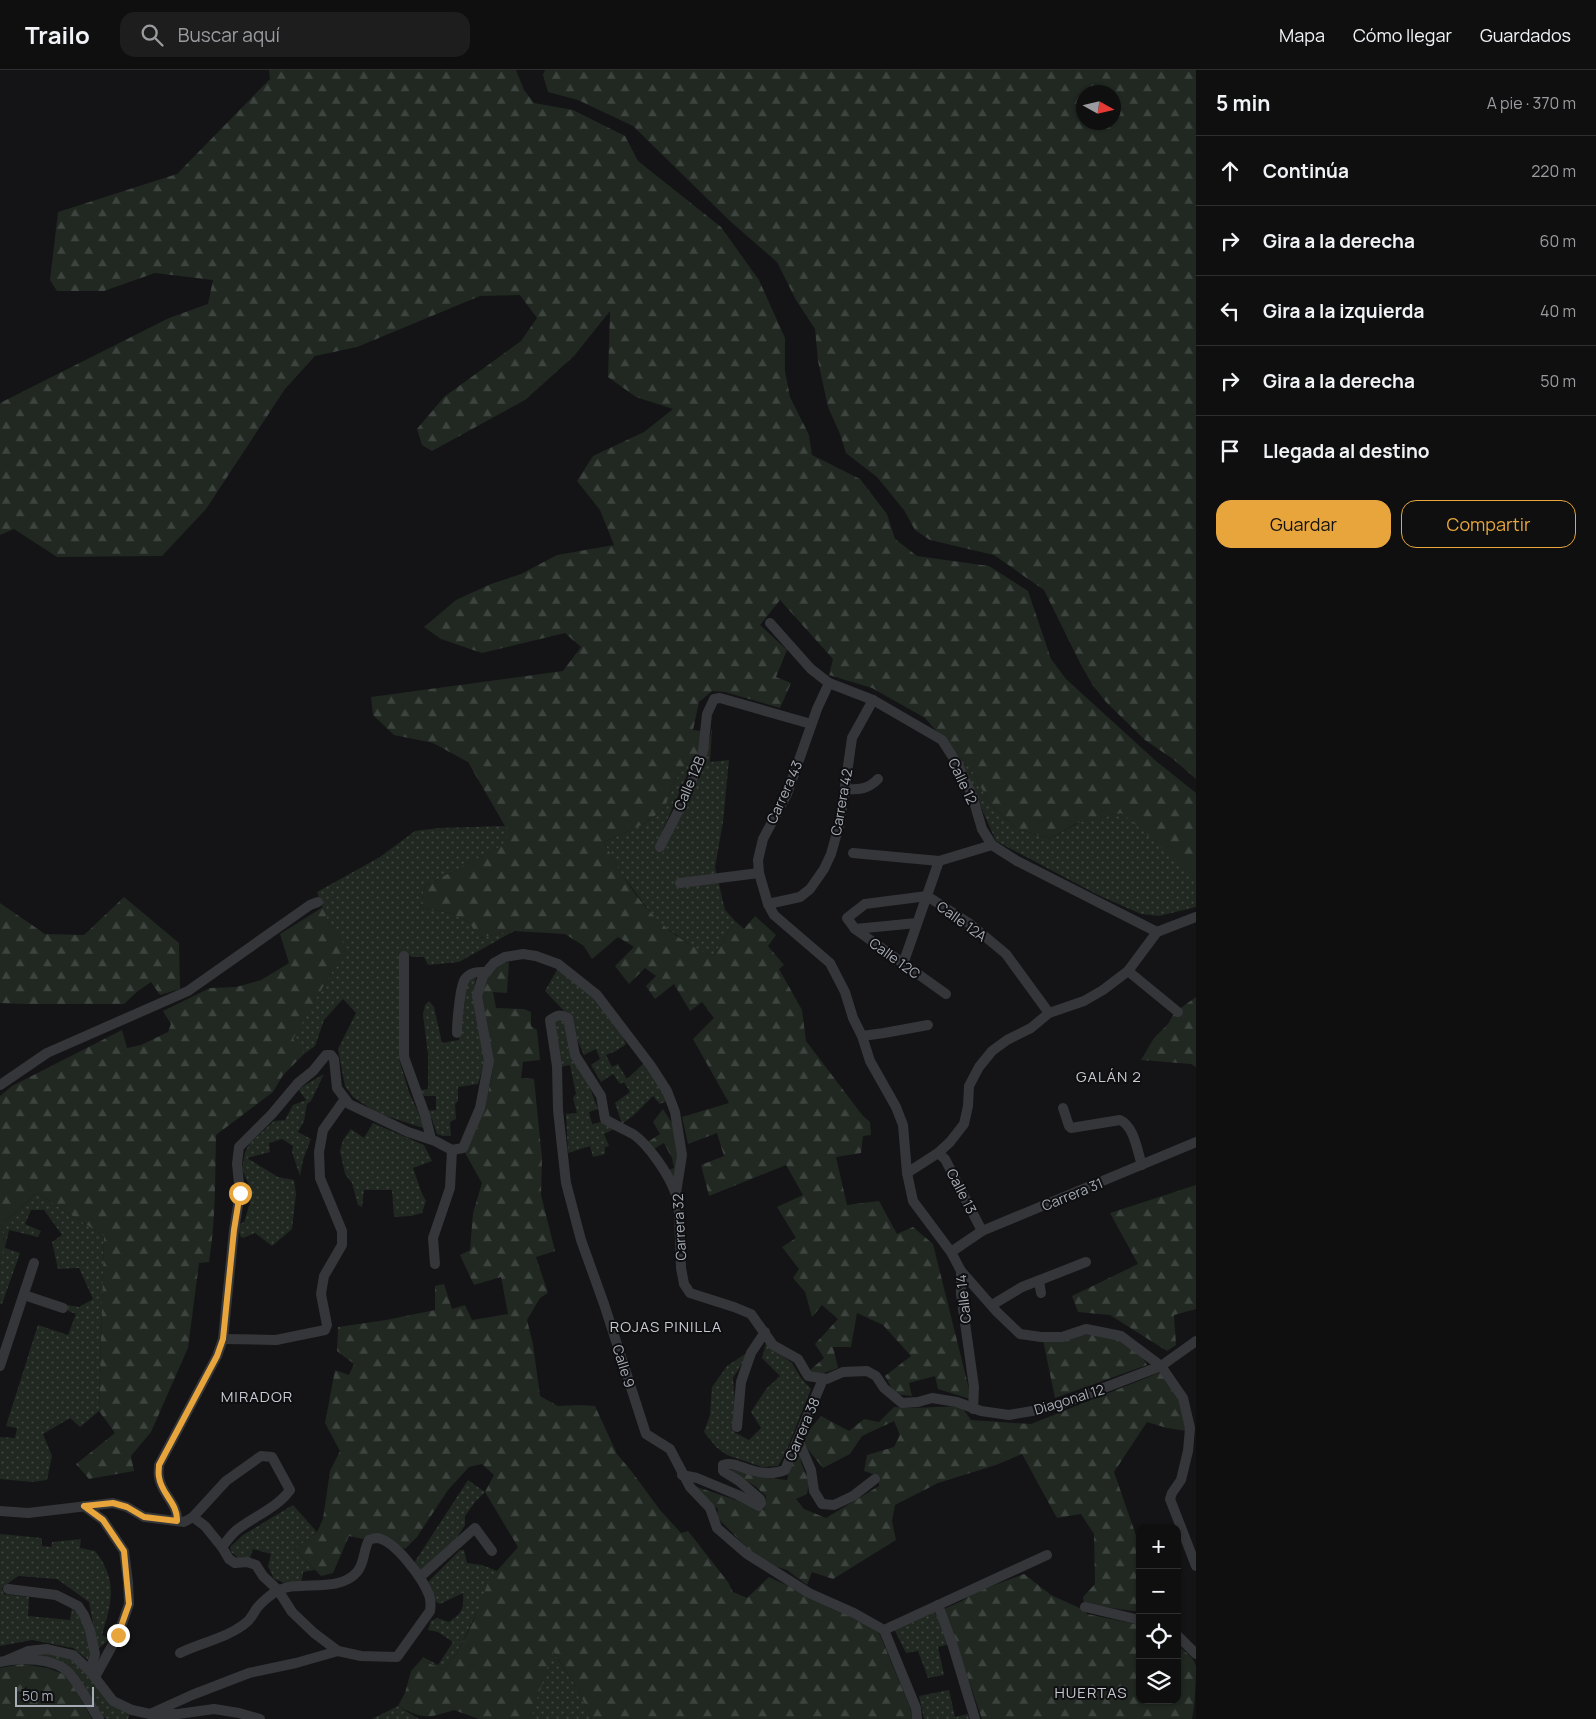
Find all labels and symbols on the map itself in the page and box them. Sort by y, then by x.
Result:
north arrow [1076,85,1121,130]
street label: Calle 12B [669,753,709,813]
street label: Calle 12 [944,755,982,807]
street label: Carrera 43 [762,757,806,827]
street label: Carrera 42 [826,767,856,837]
street label: Calle 12A [933,896,991,946]
street label: Calle 12C [866,933,924,983]
district label: GALÁN 2 [1076,1066,1142,1087]
street label: Calle 13 [943,1165,981,1217]
street label: Carrera 31 [1039,1173,1105,1215]
route start [229,1182,252,1205]
street label: Carrera 32 [668,1193,690,1261]
street label: Calle 14 [951,1274,975,1324]
district label: ROJAS PINILLA [610,1316,722,1337]
street label: Calle 9 [608,1342,640,1390]
street label: Diagonal 12 [1031,1379,1107,1419]
district label: MIRADOR [221,1386,293,1407]
street label: Carrera 38 [780,1394,824,1464]
route end [107,1624,130,1647]
district label: HUERTAS [1055,1682,1127,1703]
scale bar [15,1684,94,1707]

